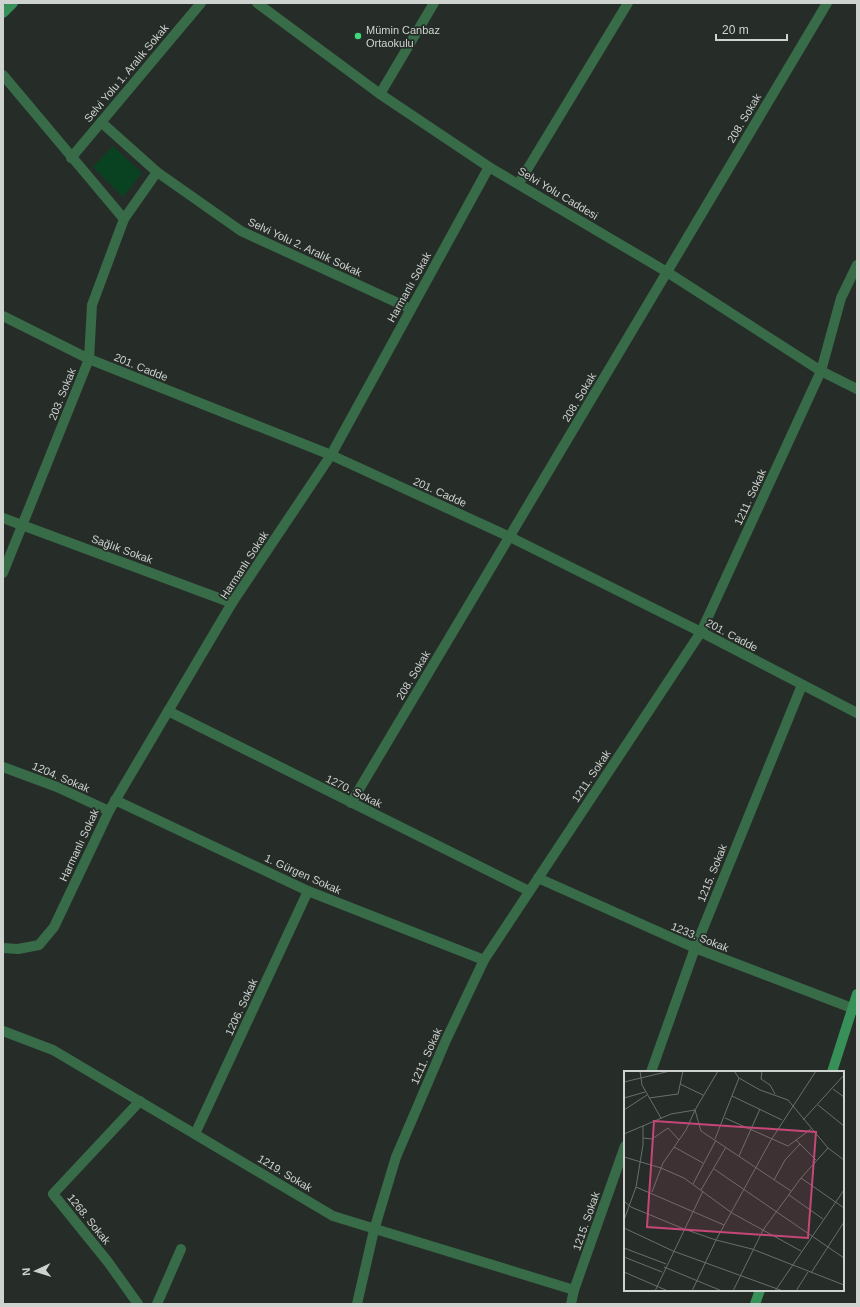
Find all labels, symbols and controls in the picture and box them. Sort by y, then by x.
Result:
scale bar [716,16,787,42]
street label: Selvi Yolu 1. Aralık Sokak [82,21,171,124]
text: 20 m [722,23,749,37]
place label: Mümin Canbaz Ortaokulu [366,24,440,49]
marker: Mümin Canbaz Ortaokulu [353,31,363,41]
street label: 208. Sokak [725,91,764,145]
street label: Selvi Yolu Caddesi [516,164,600,222]
street label: Selvi Yolu 2. Aralık Sokak [246,215,364,279]
street label: Harmanlı Sokak [385,249,433,324]
street label: 201. Cadde [112,351,170,383]
street label: 203. Sokak [46,366,78,422]
street label: 208. Sokak [560,370,599,424]
street label: 1211. Sokak [732,467,768,527]
street label: 201. Cadde [412,475,468,509]
street label: Harmanlı Sokak [218,529,271,601]
street label: Sağlık Sokak [90,532,155,566]
street label: 201. Cadde [704,616,760,654]
street label: 208. Sokak [394,648,433,702]
street label: 1211. Sokak [569,747,613,804]
street label: 1204. Sokak [31,760,92,795]
street label: 1270. Sokak [324,772,385,810]
street label: Harmanlı Sokak [57,807,101,883]
street label: 1215. Sokak [695,842,729,904]
street label: 1. Gürgen Sokak [263,852,344,896]
street label: 1233. Sokak [669,920,731,954]
street label: 1206. Sokak [223,976,260,1037]
street label: 1211. Sokak [408,1026,444,1086]
inset map [624,1071,844,1291]
street label: 1219. Sokak [256,1152,315,1194]
street label: 1215. Sokak [570,1190,602,1252]
street label: 1268. Sokak [65,1191,113,1247]
north arrow [16,1251,56,1291]
text: N [20,1267,32,1276]

